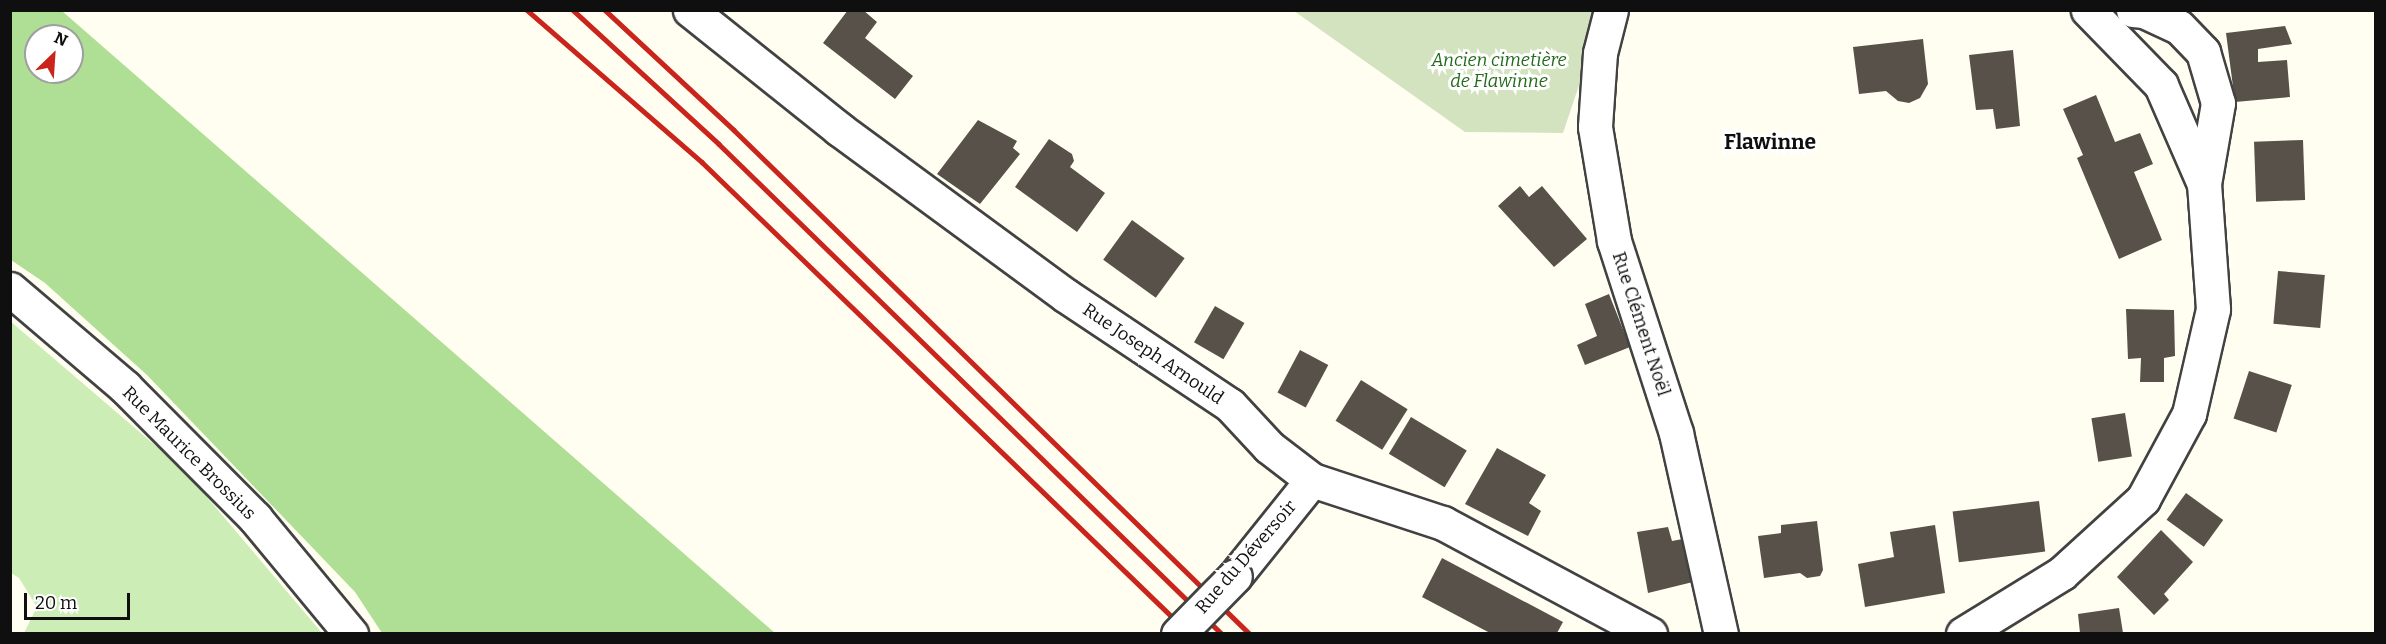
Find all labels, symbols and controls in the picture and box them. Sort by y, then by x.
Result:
north arrow [24,24,84,84]
text: N [51,28,71,50]
park label: Ancien cimetière de Flawinne [1431,50,1567,92]
district label: Flawinne [1724,129,1816,155]
street label: Rue Clément Noël [1608,249,1674,399]
street label: Rue Joseph Arnould [1079,299,1227,409]
street label: Rue Maurice Brossius [118,382,260,524]
street label: Rue du Déversoir [1191,496,1301,618]
scale bar [27,581,134,619]
text: 20 m [35,592,77,614]

